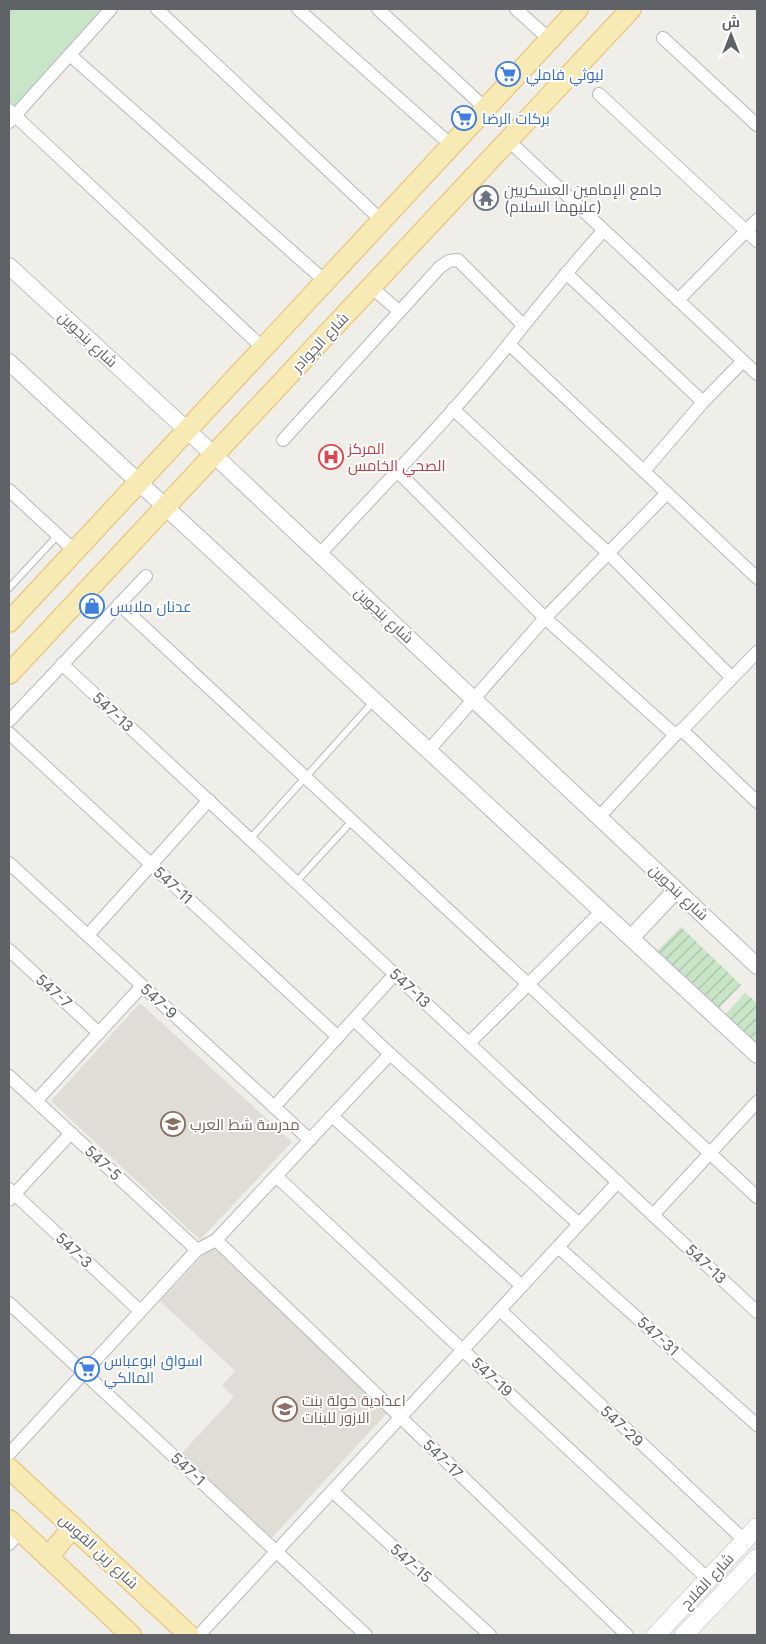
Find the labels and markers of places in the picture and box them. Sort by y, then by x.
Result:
supermarket icon: ليوثي فاملي [495,61,521,87]
place label: ليوثي فاملي [526,65,604,87]
supermarket icon: بركات الرضا [451,105,477,131]
place label: بركات الرضا [482,109,550,128]
place label: جامع الإمامين العسكريين (عليهما السلام) [504,180,662,217]
temple icon: جامع الإمامين العسكريين (عليهما السلام) [473,185,499,211]
place label: المركز الصحي الخامس [347,439,445,478]
hospital icon: المركز الصحي الخامس [318,444,344,470]
shop icon: عدنان ملابس [79,593,105,619]
place label: عدنان ملابس [110,597,192,617]
school or university icon: مدرسة شط العرب [160,1111,186,1137]
place label: مدرسة شط العرب [190,1115,300,1134]
place label: اسواق ابوعباس المالكي [104,1351,203,1390]
supermarket icon: اسواق ابوعباس المالكي [74,1356,100,1382]
place label: اعدادية خولة بنت الازور للبنات [302,1391,406,1427]
school or university icon: اعدادية خولة بنت الازور للبنات [272,1396,298,1422]

